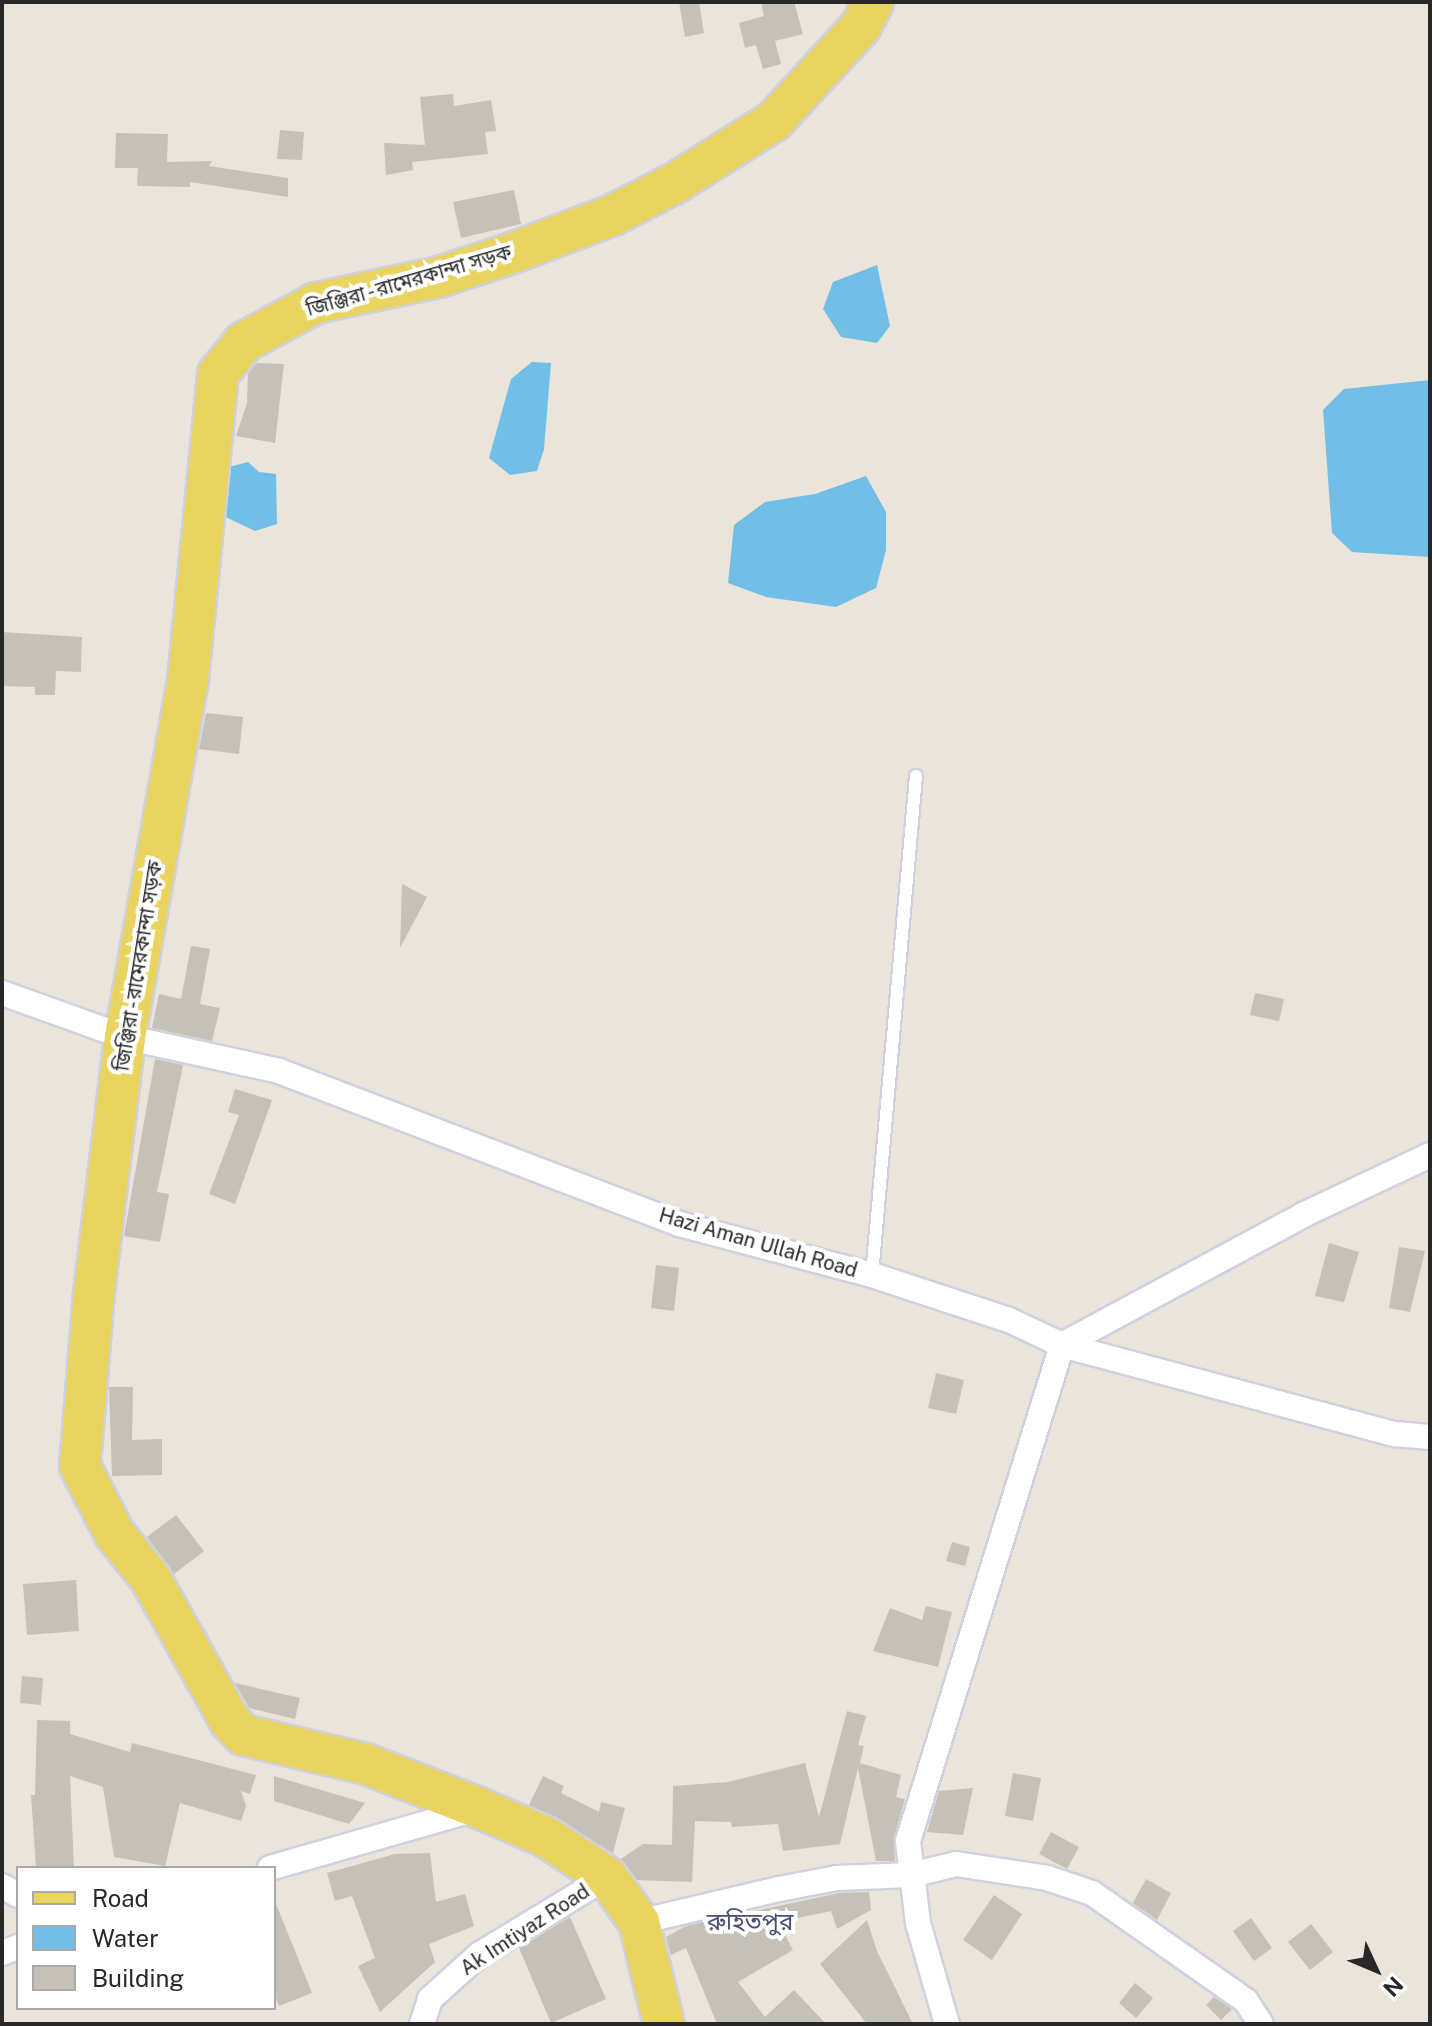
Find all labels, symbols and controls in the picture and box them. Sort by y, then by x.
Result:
street label: জিঞ্জিরা - রামেরকান্দা সড়ক [301,239,517,323]
street label: জিঞ্জিরা - রামেরকান্দা সড়ক [110,857,168,1075]
street label: Hazi Aman Ullah Road [656,1203,860,1283]
legend [16,1866,276,2010]
street label: Ak Imtiyaz Road [456,1879,594,1981]
text: Road [92,1884,149,1912]
district label: রুহিতপুর [707,1908,793,1936]
text: Water [92,1924,159,1952]
north arrow [1336,1930,1416,2010]
text: Building [92,1964,184,1992]
text: N [1378,1971,1409,2002]

